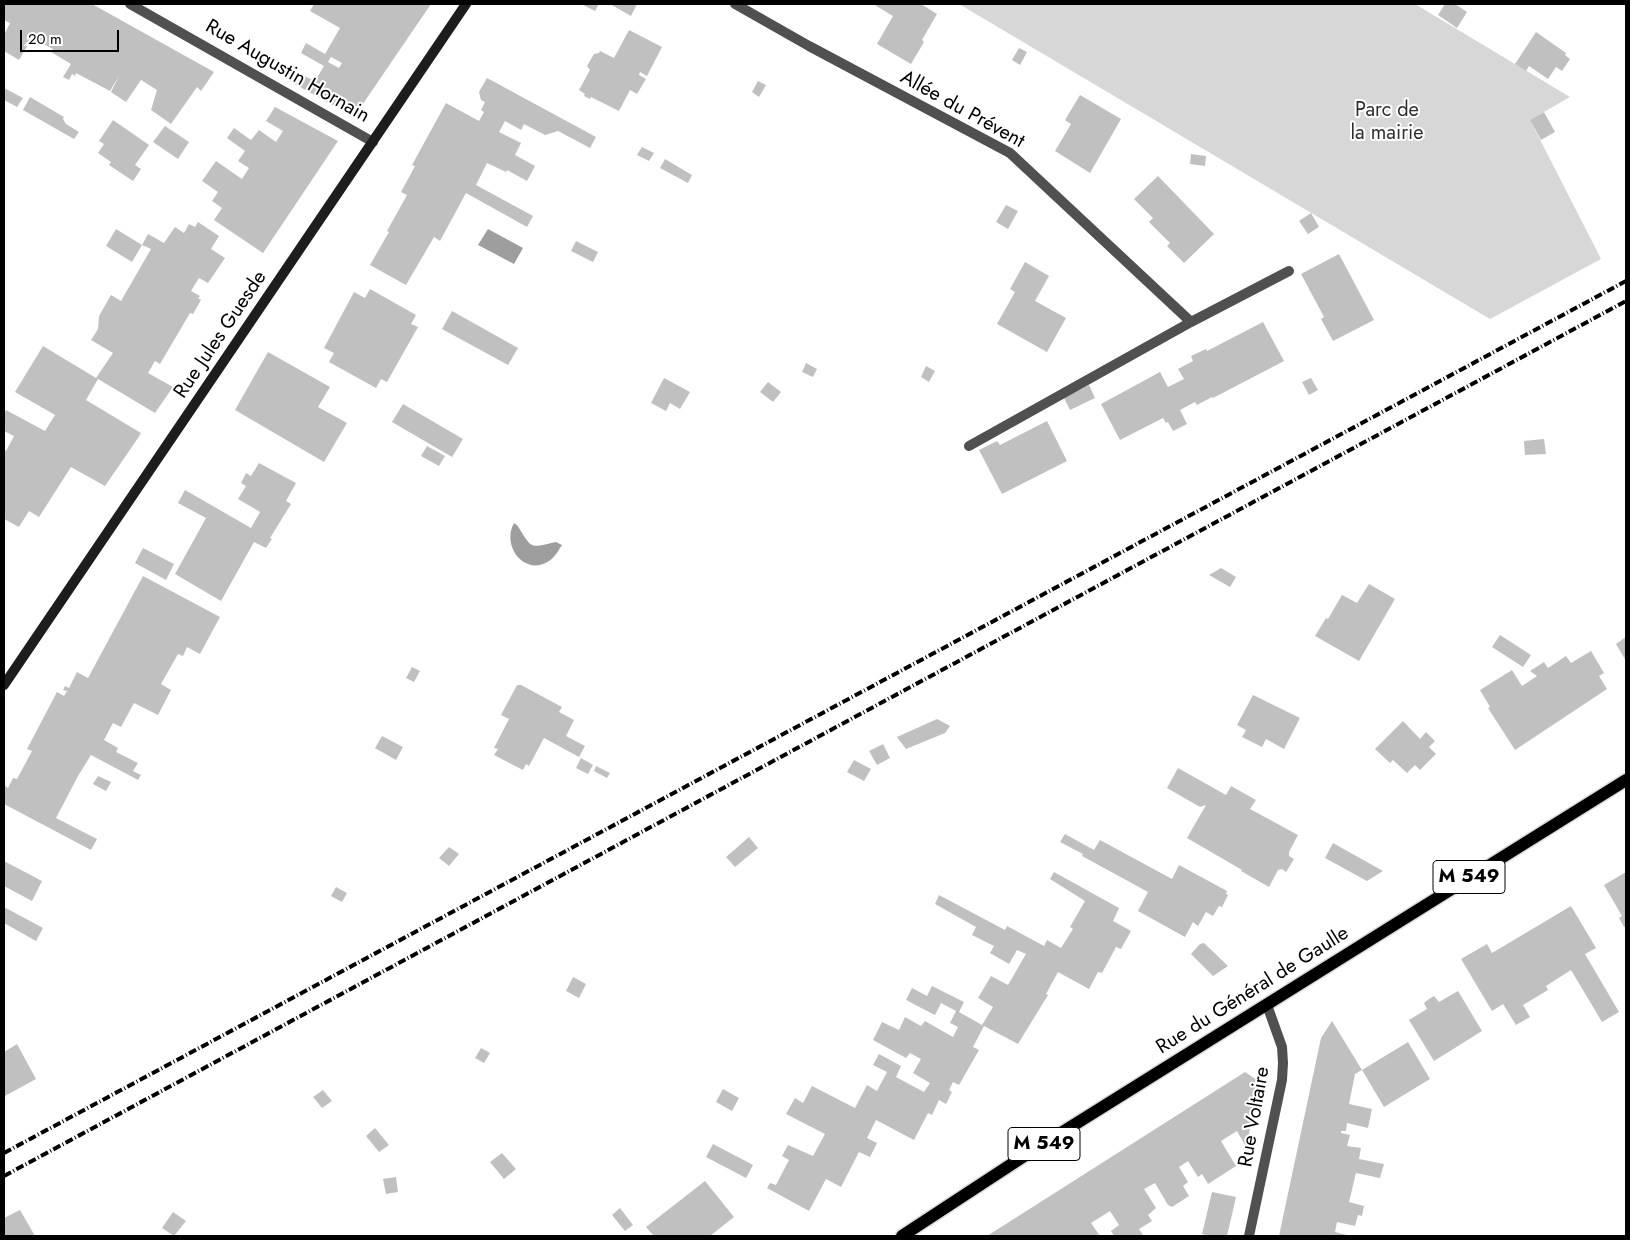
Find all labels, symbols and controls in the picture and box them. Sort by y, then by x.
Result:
street label: Rue Augustin Hornain [201,15,373,129]
scale bar [22,20,121,52]
text: 20 m [28,28,62,50]
street label: Allée du Prévent [896,66,1028,154]
park label: Parc de la mairie [1351,99,1423,146]
street label: Rue Jules Guesde [170,267,272,403]
road number: M 549 [1433,860,1505,894]
street label: Rue du Général de Gaulle [1152,922,1354,1060]
street label: Rue Voltaire [1234,1065,1276,1169]
road number: M 549 [1008,1128,1080,1160]

